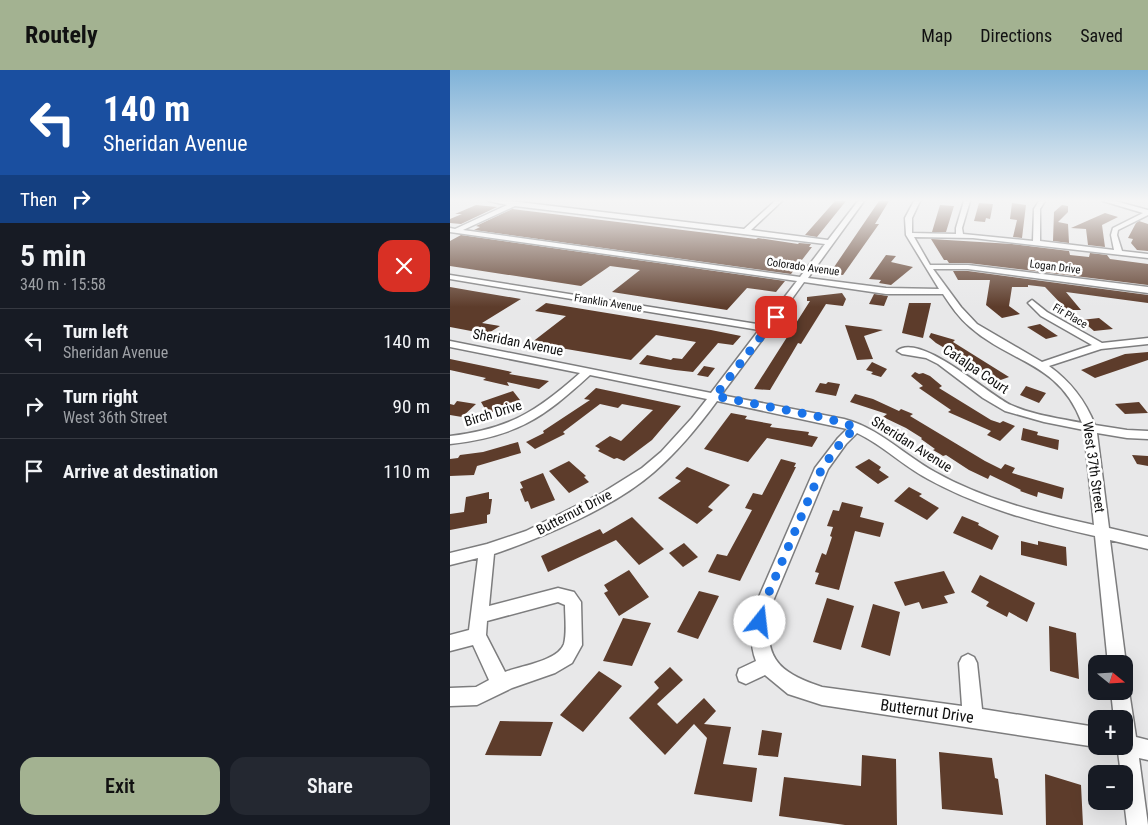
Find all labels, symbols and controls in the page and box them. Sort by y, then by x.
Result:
text: Routely [25,21,98,49]
text: Map [921,25,952,46]
text: Directions [980,25,1052,46]
text: Saved [1080,25,1123,46]
text: 140 m [103,89,190,130]
icon: left [20,90,85,155]
text: Sheridan Avenue [103,131,248,156]
icon: right [67,185,95,213]
text: Then [20,188,57,211]
text: 5 min [20,238,86,273]
button: close [378,240,430,292]
street label: Colorado Avenue [766,255,840,279]
street label: Logan Drive [1029,257,1081,277]
text: 340 m · 15:58 [20,275,106,294]
street label: Franklin Avenue [573,291,643,315]
pin [755,296,797,338]
street label: Fir Place [1050,301,1090,331]
icon: arrive [762,303,790,331]
text: Turn left [63,320,128,343]
street label: Sheridan Avenue [471,325,565,359]
icon: left [20,327,48,355]
text: 140 m [383,330,430,353]
street label: Catalpa Court [940,341,1012,397]
text: Sheridan Avenue [63,343,168,362]
text: Turn right [63,385,138,408]
icon: right [20,392,48,420]
text: 90 m [393,395,430,418]
street label: Birch Drive [462,397,524,429]
text: West 36th Street [63,408,168,427]
street label: Sheridan Avenue [869,413,956,475]
street label: West 37th Street [1080,421,1108,513]
icon: arrive [20,457,48,485]
text: Arrive at destination [63,460,218,483]
text: 110 m [383,460,430,483]
street label: Butternut Drive [534,486,615,538]
position arrow [733,595,785,647]
north arrow [1088,655,1132,700]
map controls [1088,655,1133,810]
street label: Butternut Drive [879,695,975,727]
button: + [1088,710,1133,755]
button: Exit [20,757,220,815]
button: Share [230,757,430,815]
button: − [1088,765,1133,810]

